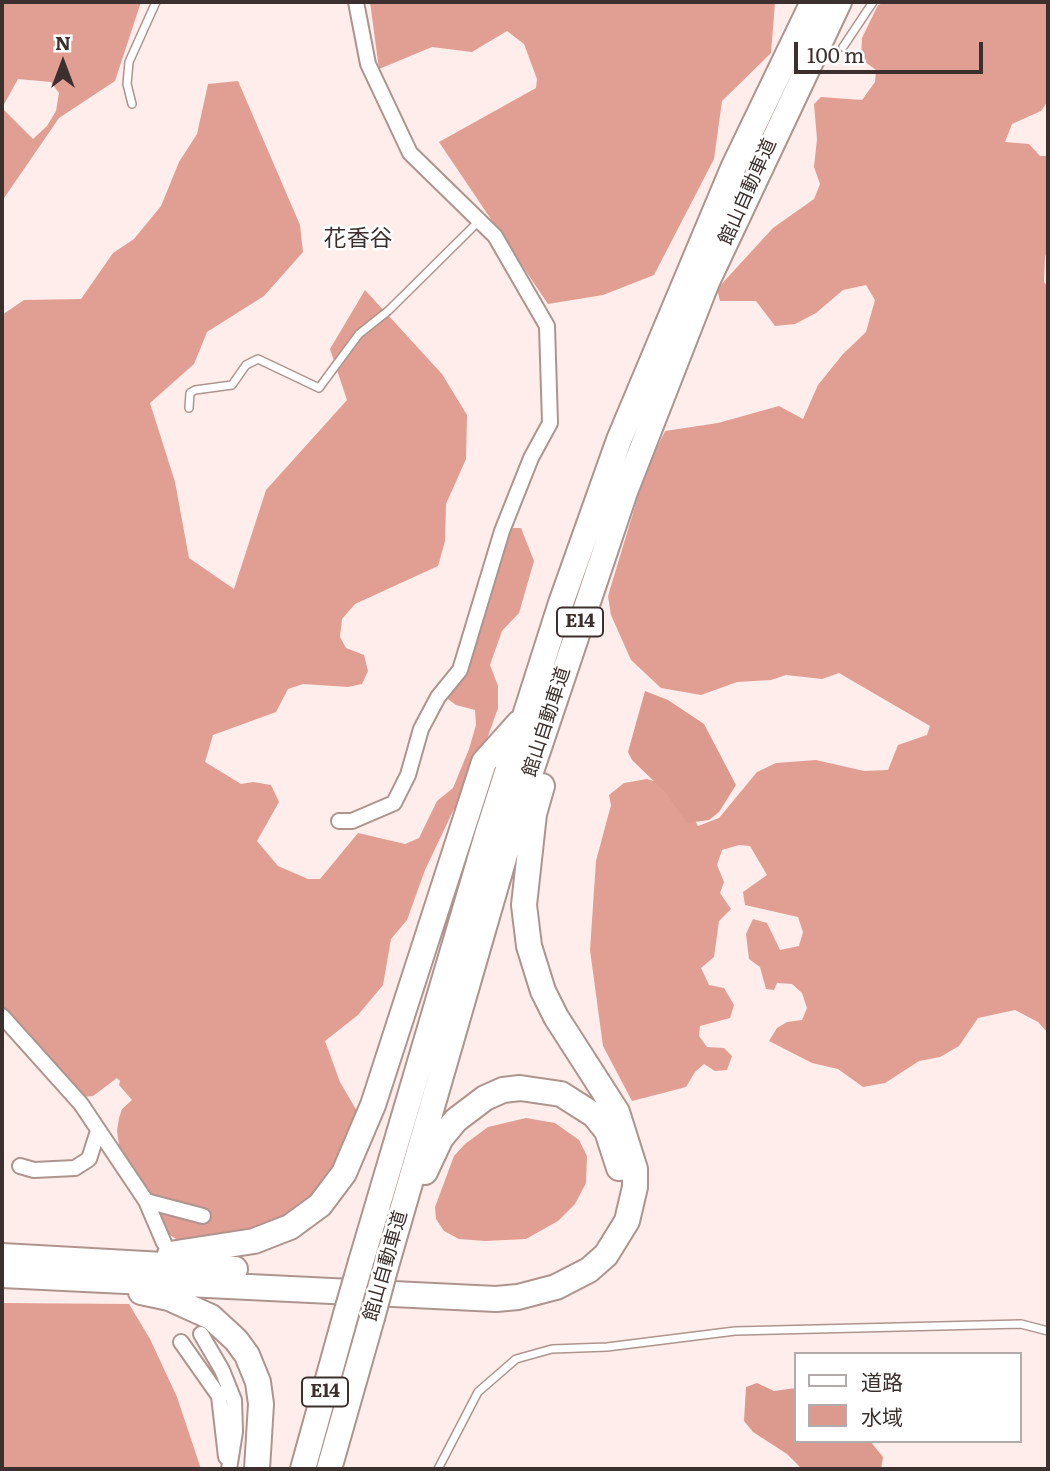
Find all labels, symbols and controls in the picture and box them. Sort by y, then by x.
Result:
north arrow [28,28,98,98]
text: N [55,28,71,56]
scale bar [798,28,987,72]
text: 100 m [807,38,864,69]
street label: 館山自動車道 [714,135,782,249]
district label: 花香谷 [324,225,392,253]
road number: E14 [557,608,603,636]
street label: 館山自動車道 [519,664,575,780]
street label: 館山自動車道 [359,1208,413,1324]
legend [794,1352,1022,1443]
text: 道路 [861,1365,903,1396]
road number: E14 [302,1378,348,1406]
text: 水域 [861,1400,903,1431]

